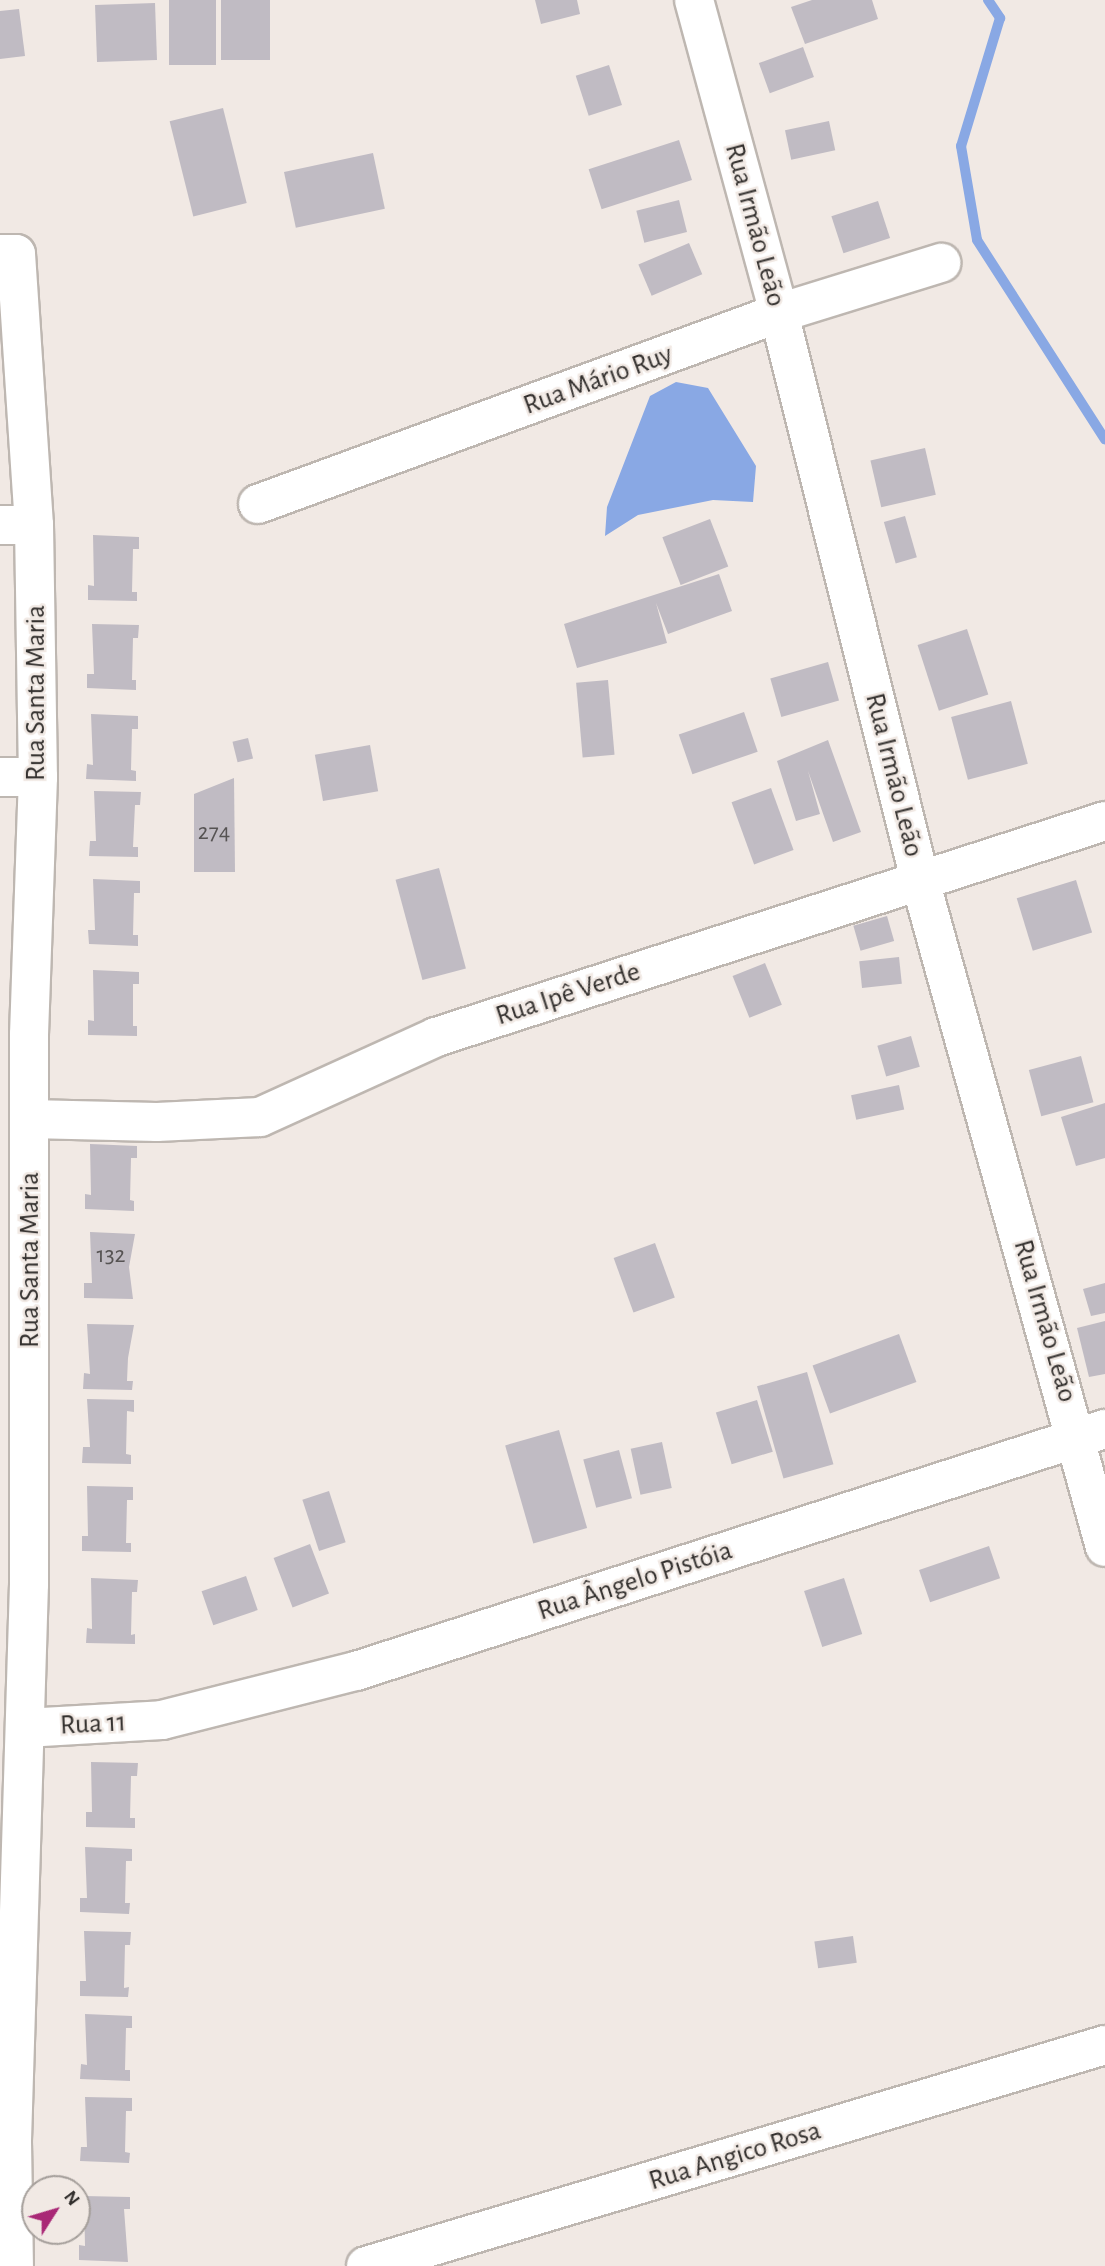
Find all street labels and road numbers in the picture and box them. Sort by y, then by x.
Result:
street label: Rua Irmão Leão [717,140,793,310]
street label: Rua Mário Ruy [519,337,677,423]
street label: Rua Santa Maria [19,605,53,781]
street label: Rua Irmão Leão [857,690,931,860]
street label: Rua Ipê Verde [491,955,645,1033]
street label: Rua Santa Maria [13,1172,47,1348]
street label: Rua Irmão Leão [1006,1236,1084,1406]
street label: Rua Ângelo Pistóia [533,1534,737,1628]
street label: Rua 11 [59,1705,127,1743]
street label: Rua Angico Rosa [645,2114,825,2198]

